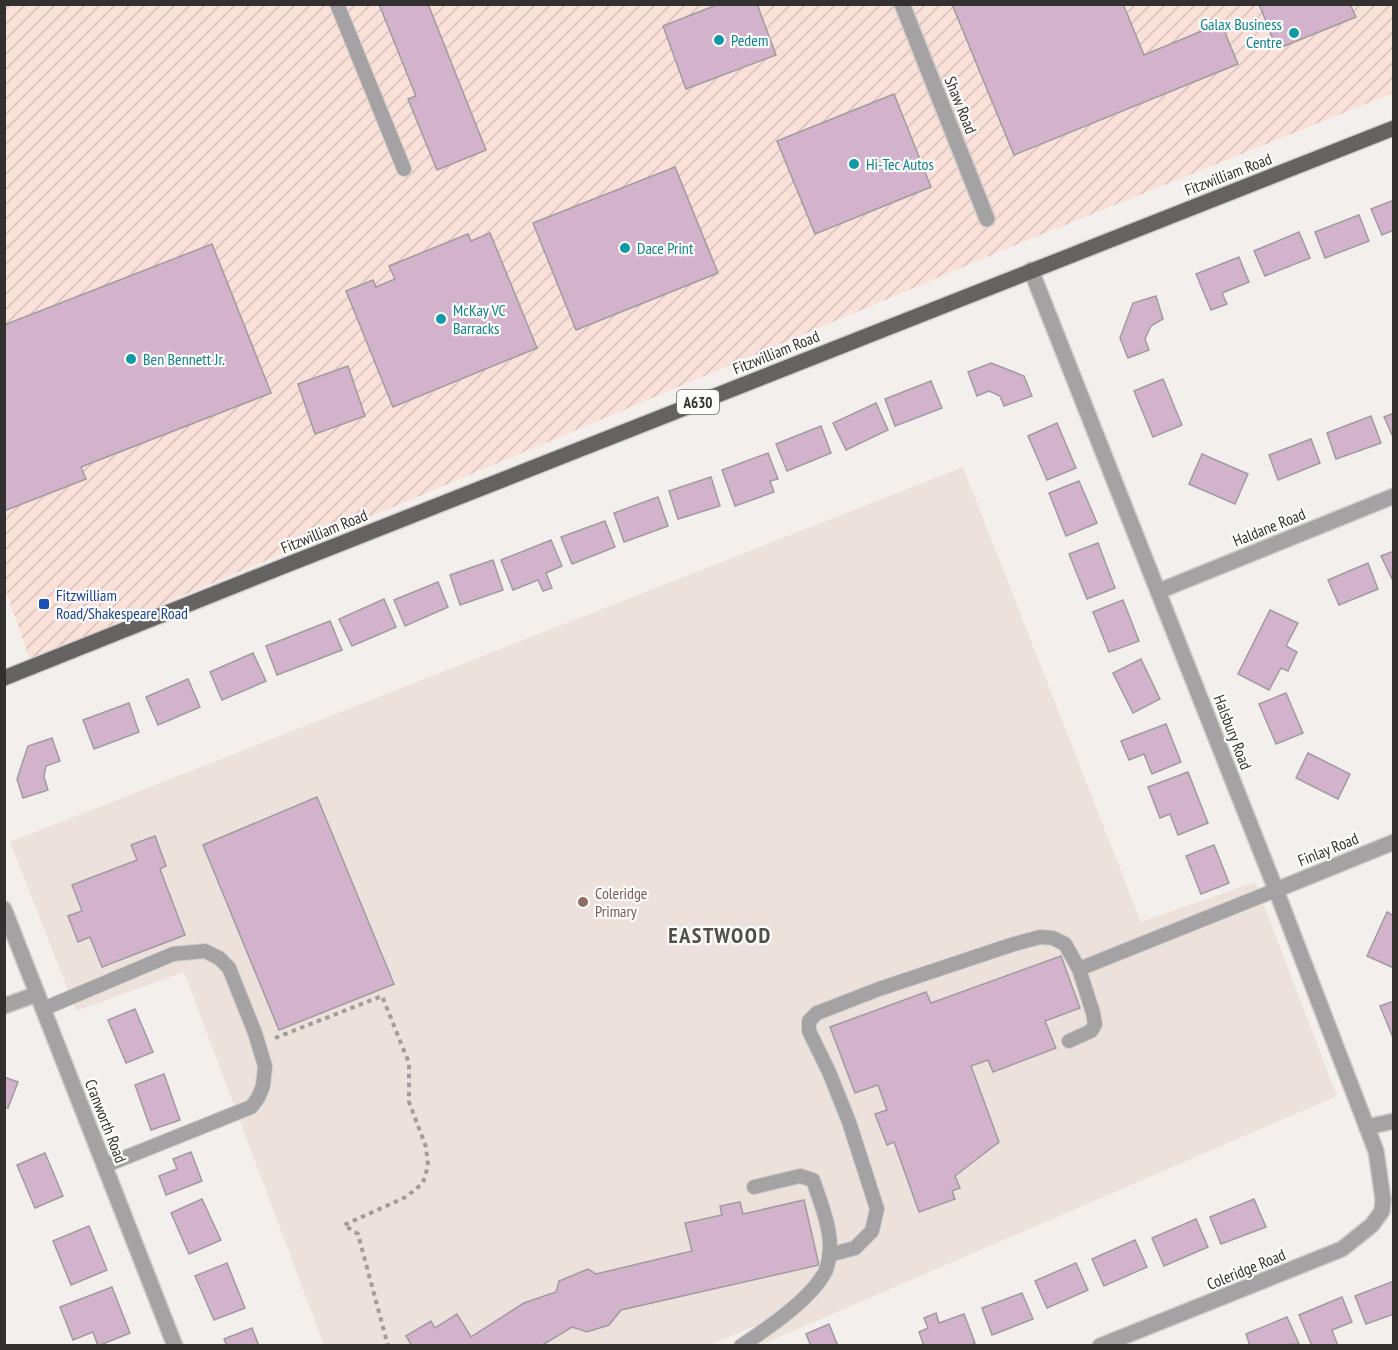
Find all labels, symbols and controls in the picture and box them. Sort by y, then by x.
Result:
place label: Galax Business Centre [1200,14,1282,52]
marker: Galax Business Centre [1287,26,1301,40]
place label: Pedem [731,30,768,50]
marker: Pedem [712,33,726,47]
street label: Shaw Road [940,73,982,137]
street label: Fitzwilliam Road [1182,148,1274,200]
place label: Hi-Tec Autos [866,154,934,174]
marker: Hi-Tec Autos [847,157,861,171]
place label: Dace Print [637,238,694,258]
marker: Dace Print [618,241,632,255]
place label: McKay VC Barracks [453,300,506,338]
marker: McKay VC Barracks [434,312,448,326]
street label: Fitzwilliam Road [730,326,822,378]
place label: Ben Bennett Jr. [143,349,225,369]
marker: Ben Bennett Jr. [124,352,138,366]
road number: A630 [677,390,719,414]
street label: Haldane Road [1230,503,1308,551]
street label: Fitzwilliam Road [278,505,370,557]
place label: Fitzwilliam Road/Shakespeare Road [56,585,188,623]
marker: Fitzwilliam Road/Shakespeare Road [37,597,51,611]
street label: Halsbury Road [1210,692,1256,772]
street label: Finlay Road [1295,828,1361,870]
place label: Coleridge Primary [595,883,647,921]
marker: Coleridge Primary [576,895,590,909]
district label: EASTWOOD [668,921,772,949]
street label: Cranworth Road [81,1076,131,1166]
street label: Coleridge Road [1204,1244,1288,1294]

